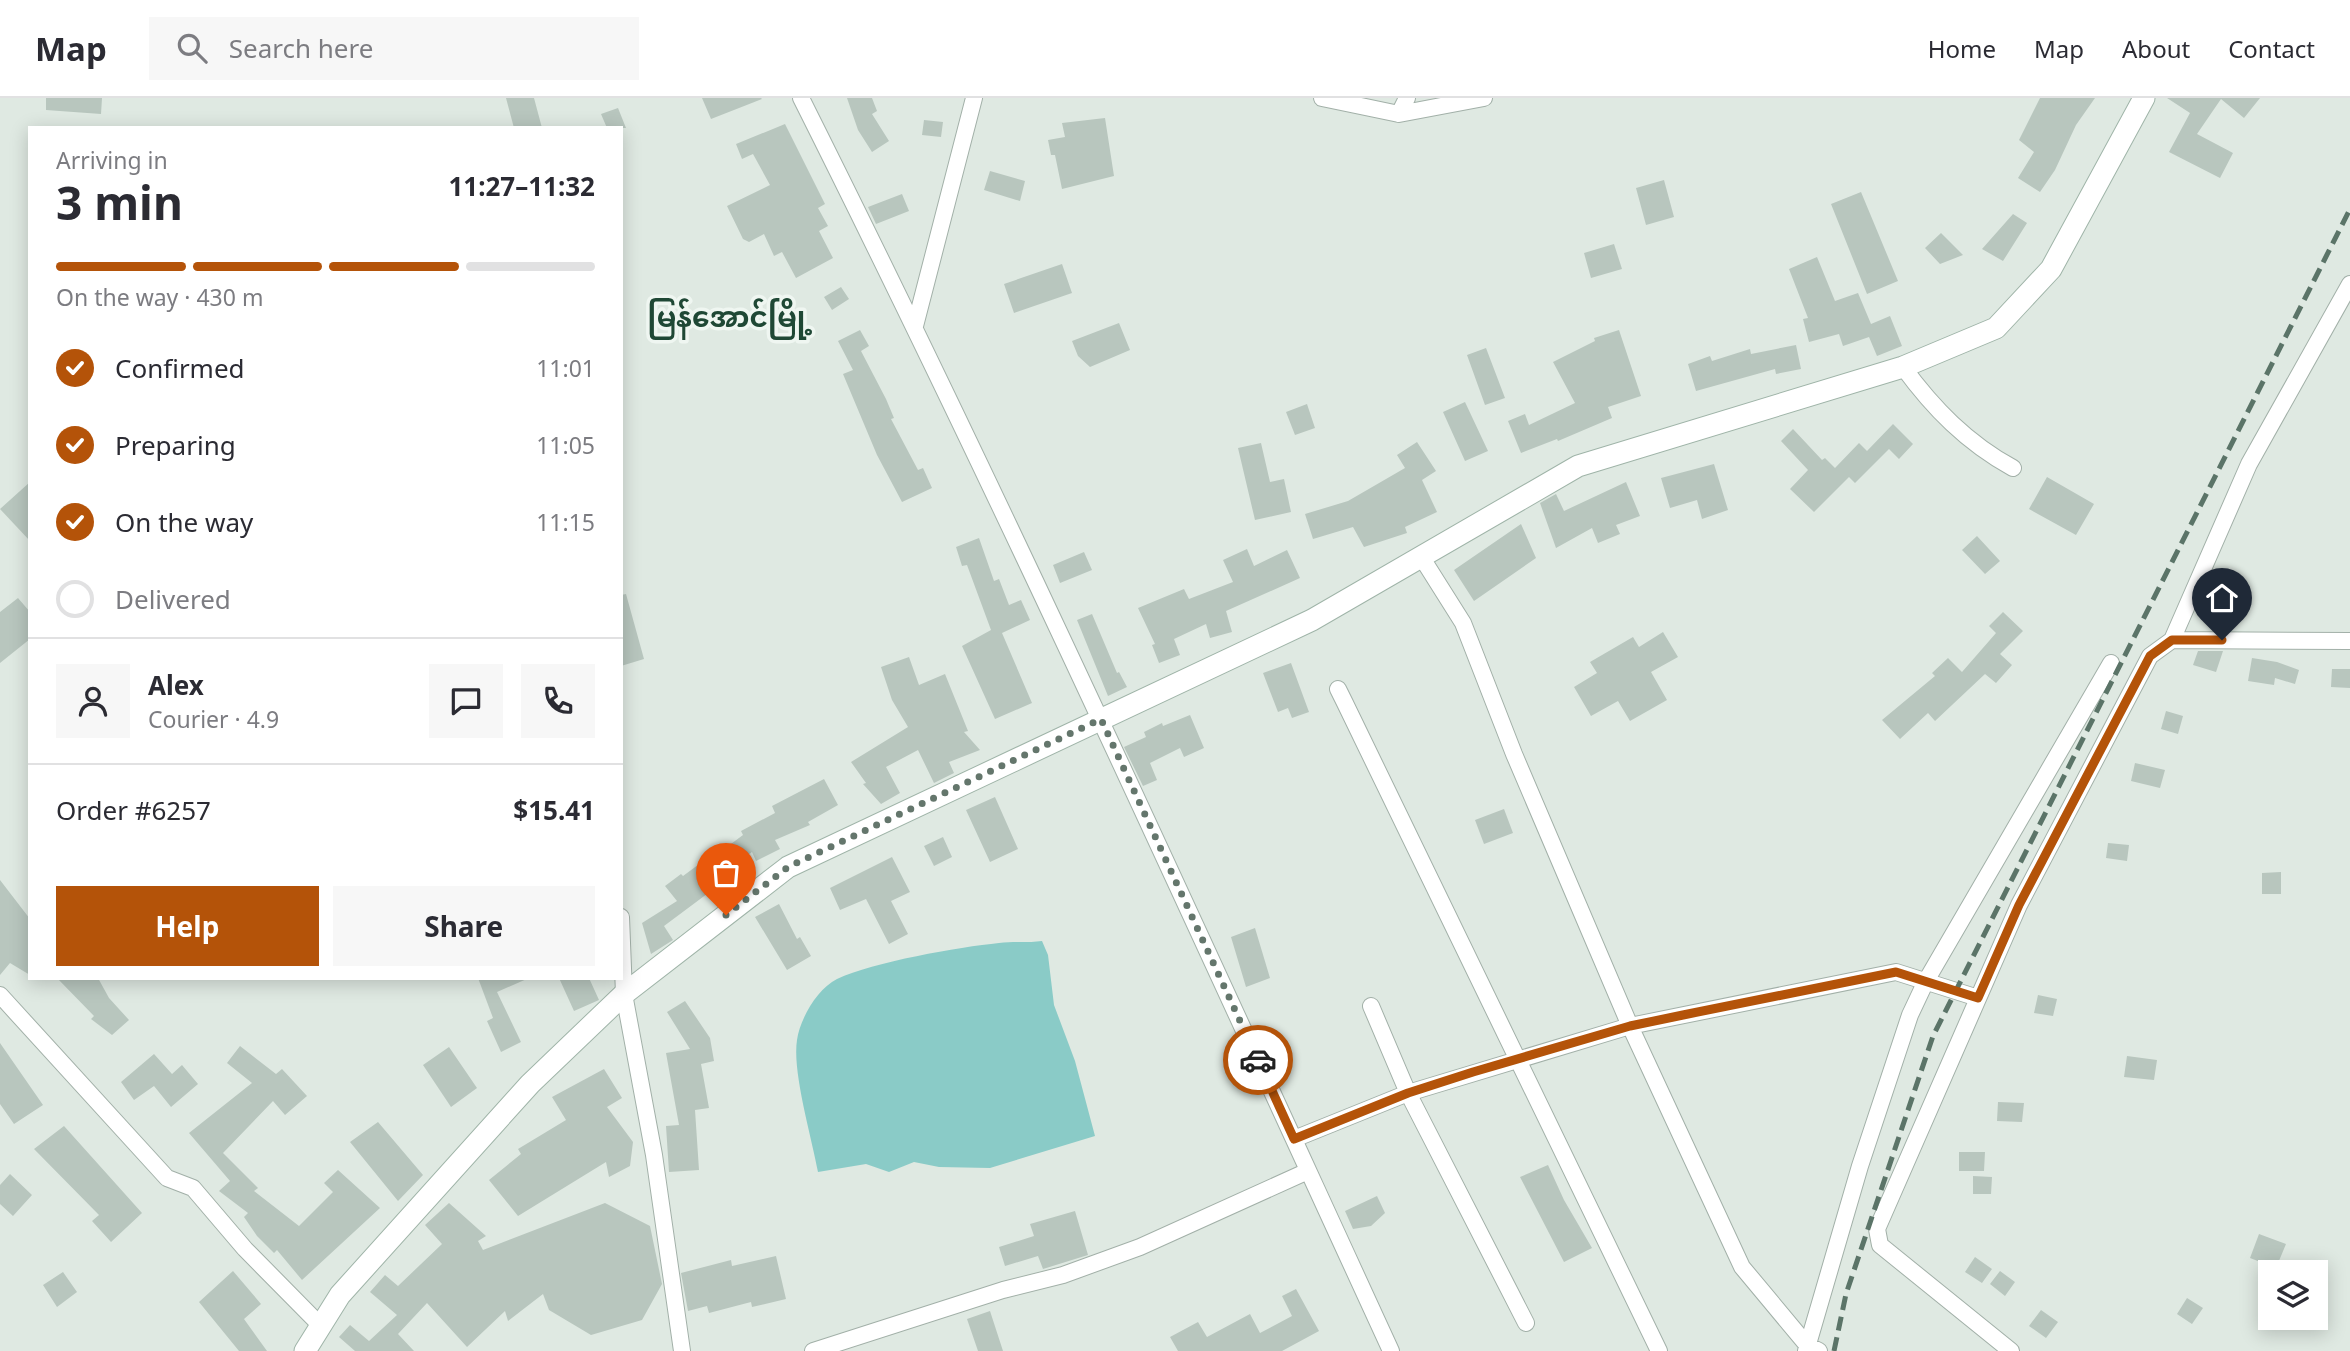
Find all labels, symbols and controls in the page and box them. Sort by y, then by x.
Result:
search box [149,17,639,80]
text: Map [35,26,107,71]
icon: search [173,29,211,67]
text: Search here [229,30,373,66]
text: Home [1928,32,1996,65]
text: Map [2034,32,2084,65]
text: About [2122,32,2190,65]
text: Contact [2228,32,2315,65]
text: Arriving in [56,144,168,176]
text: 11:27–11:32 [448,168,595,204]
text: 3 min [56,171,183,233]
text: On the way · 430 m [56,281,263,313]
district label: မြန်အောင်မြို့ [647,297,813,340]
icon: check [56,349,94,387]
text: Confirmed [115,350,245,386]
text: 11:01 [536,352,595,384]
icon: check [56,426,94,464]
text: Preparing [115,427,236,463]
text: 11:05 [536,429,595,461]
icon: check [56,503,94,541]
text: On the way [115,504,253,540]
text: 11:15 [536,506,595,538]
pin [2192,568,2252,640]
icon: home [2203,579,2241,617]
text: Delivered [115,581,231,617]
button: person [56,664,130,738]
button: chat [429,664,503,738]
button: phone [521,664,595,738]
text: Alex [148,667,204,703]
text: Courier · 4.9 [148,703,279,735]
text: Order #6257 [56,792,211,828]
text: $15.41 [513,792,595,828]
pin [696,843,756,915]
icon: bag [707,854,745,892]
button: Help [56,886,319,966]
button: Share [333,886,595,966]
courier [1223,1025,1293,1095]
icon: car [1239,1041,1277,1079]
map controls [2258,1260,2328,1330]
button: layers [2258,1260,2328,1330]

